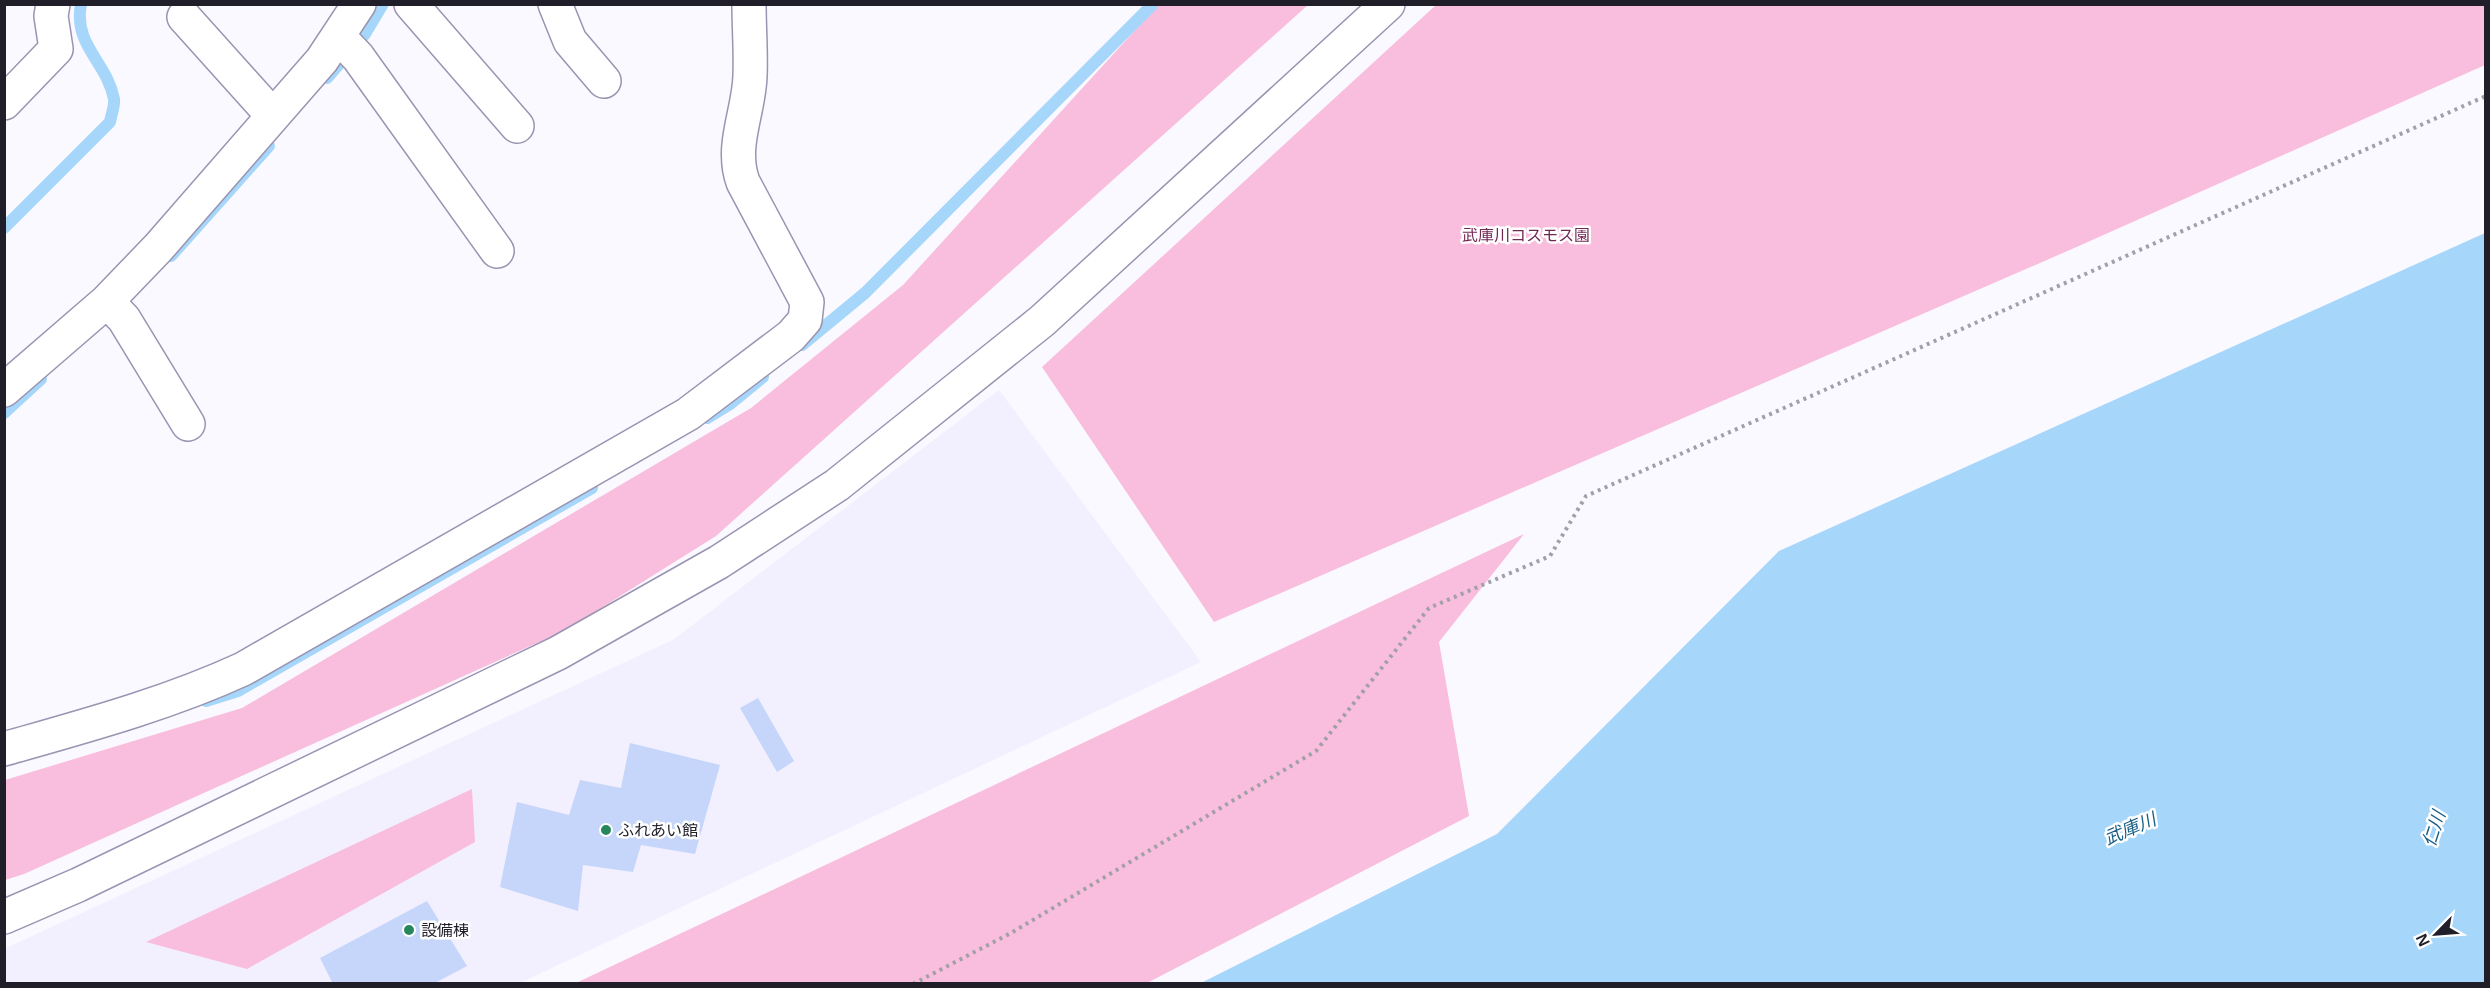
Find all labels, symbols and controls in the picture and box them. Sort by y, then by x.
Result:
park label: 武庫川コスモス園 [1462,227,1590,244]
water label: 仁川 [2419,807,2450,849]
water label: 武庫川 [2101,808,2161,849]
place label: ふれあい館 [618,822,698,839]
marker: ふれあい館 [599,823,613,837]
north arrow [2406,904,2466,964]
place label: 設備棟 [421,922,469,939]
marker: 設備棟 [402,923,416,937]
text: N [2413,931,2433,949]

